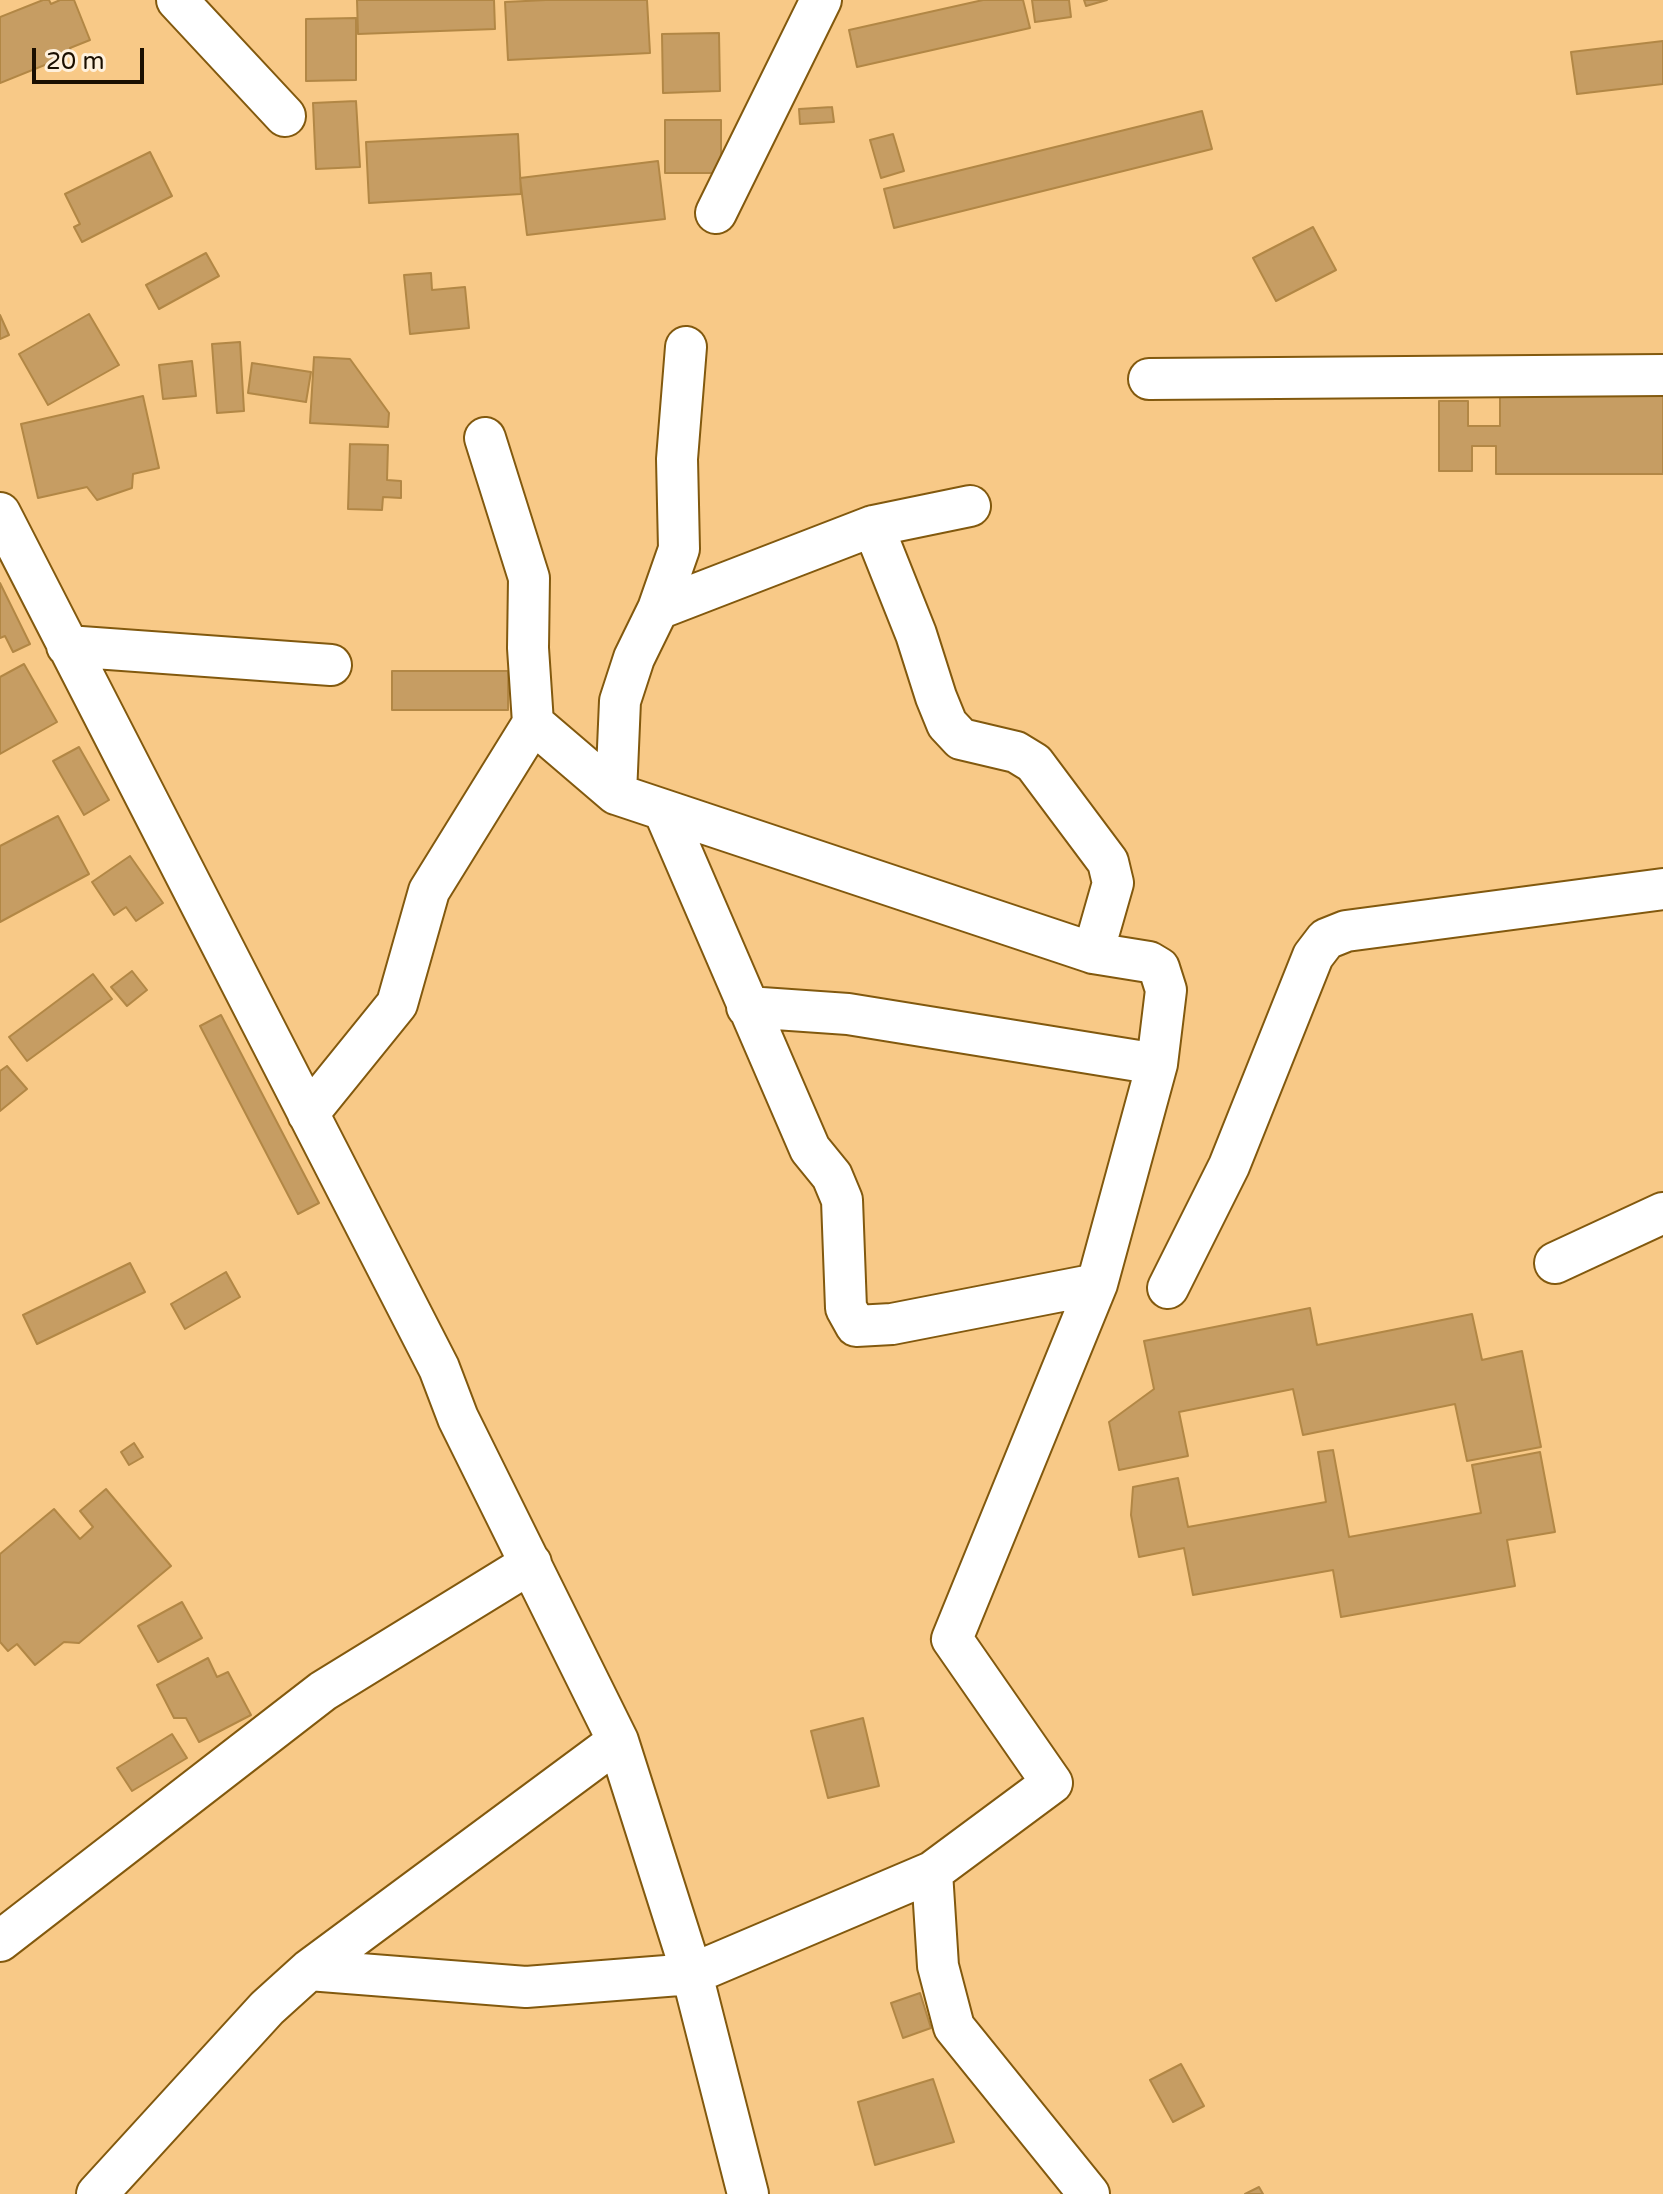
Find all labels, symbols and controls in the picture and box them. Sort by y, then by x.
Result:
scale bar [36,32,148,82]
text: 20 m [46,47,104,76]

